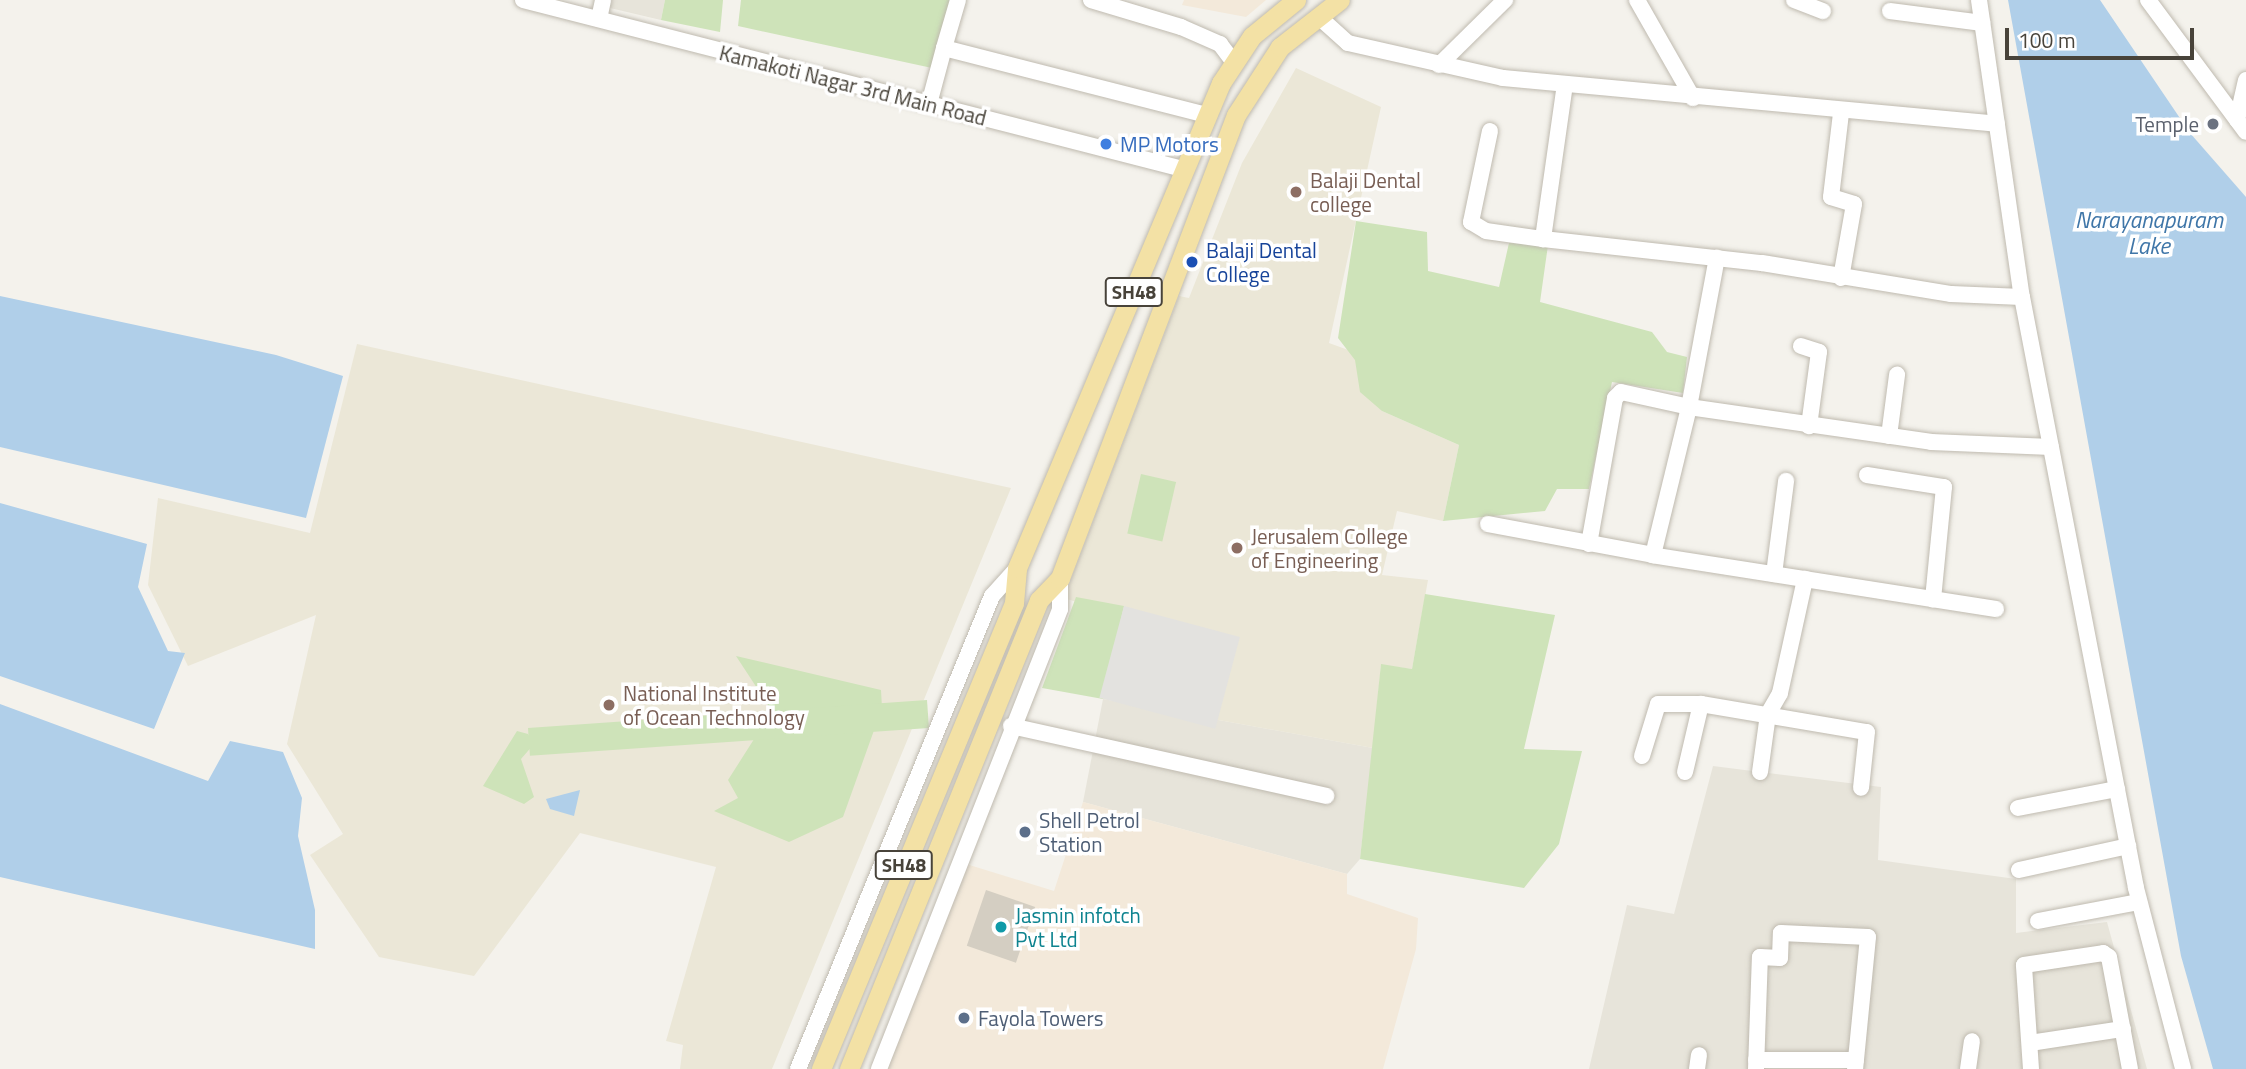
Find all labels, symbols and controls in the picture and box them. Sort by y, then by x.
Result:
scale bar [2008,14,2197,58]
text: 100 m [2018,24,2075,56]
street label: Kamakoti Nagar 3rd Main Road [717,40,989,130]
place label: Temple [2135,111,2199,137]
marker: Temple [2205,116,2221,132]
place label: MP Motors [1120,131,1219,157]
marker: MP Motors [1098,136,1114,152]
place label: Balaji Dental college [1310,167,1421,217]
marker: Balaji Dental college [1288,184,1304,200]
water label: Narayanapuram Lake [2075,206,2223,260]
place label: Balaji Dental College [1206,237,1317,287]
marker: Balaji Dental College [1184,254,1200,270]
road number: SH48 [1104,276,1164,308]
place label: Jerusalem College of Engineering [1251,523,1408,573]
marker: Jerusalem College of Engineering [1229,540,1245,556]
place label: National Institute of Ocean Technology [623,680,805,730]
marker: National Institute of Ocean Technology [601,697,617,713]
place label: Shell Petrol Station [1039,807,1140,857]
marker: Shell Petrol Station [1017,824,1033,840]
road number: SH48 [874,850,934,880]
place label: Jasmin infotch Pvt Ltd [1015,902,1141,952]
marker: Jasmin infotch Pvt Ltd [993,919,1009,935]
place label: Fayola Towers [978,1005,1103,1031]
marker: Fayola Towers [956,1010,972,1026]

